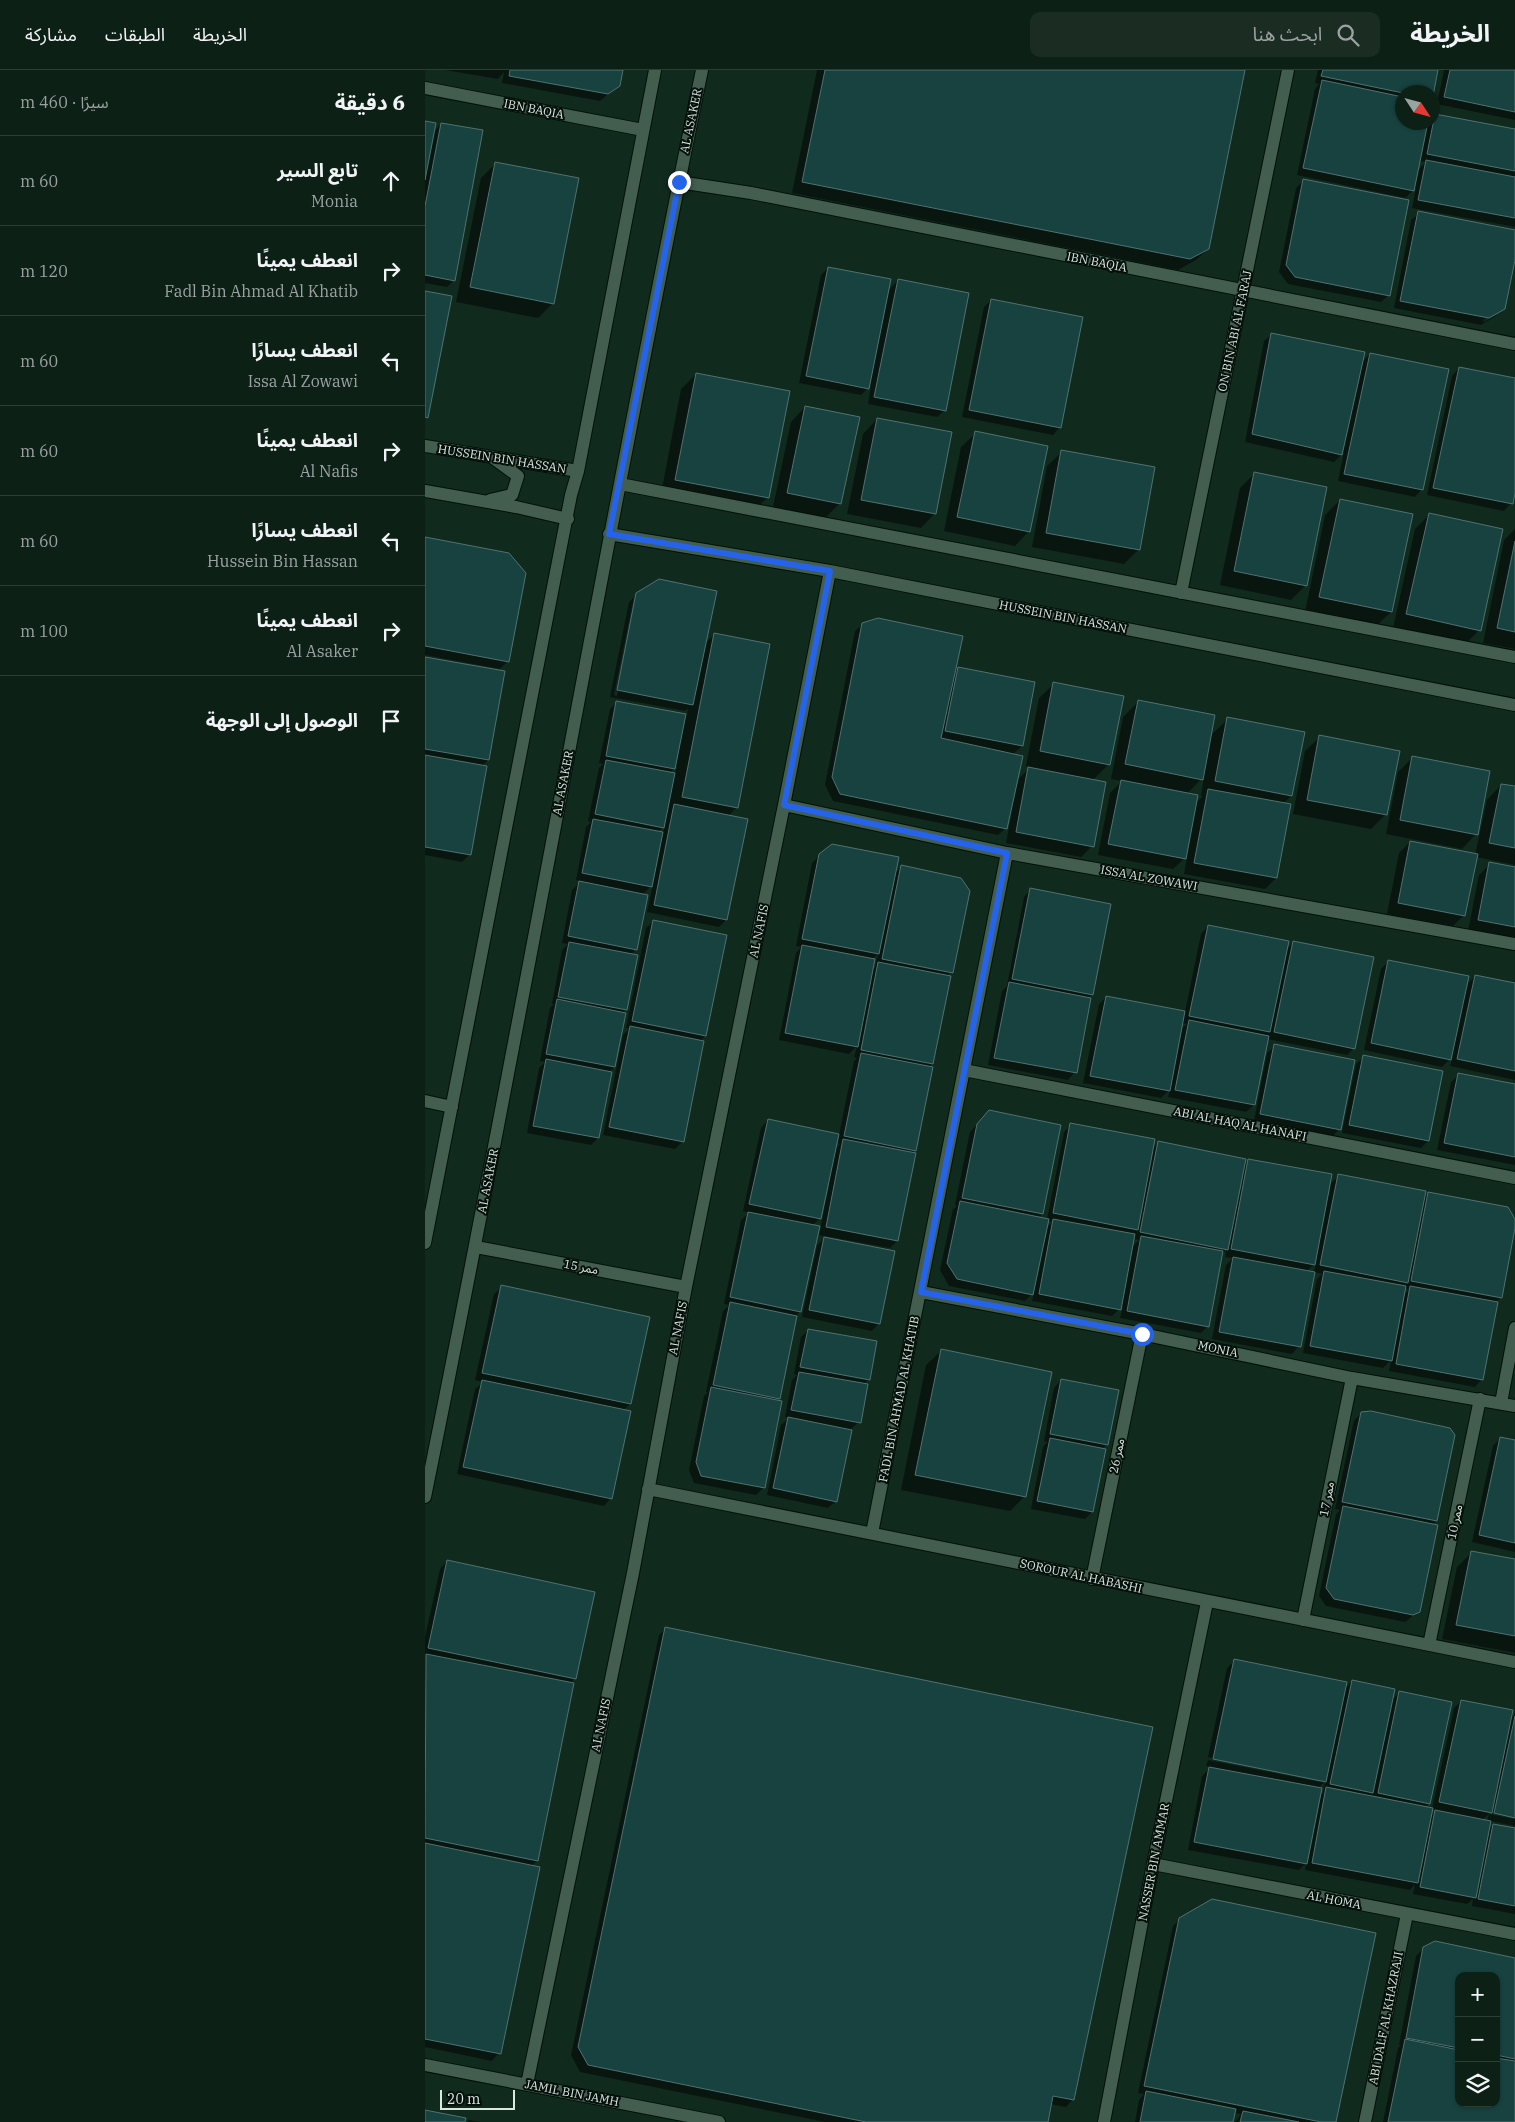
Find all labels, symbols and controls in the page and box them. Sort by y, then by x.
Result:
search box [1030,12,1380,57]
text: الخريطة [1410,17,1490,49]
icon: search [1334,21,1362,49]
text: ابحث هنا [1252,22,1322,46]
text: مشاركة [25,23,77,46]
text: الطبقات [105,23,165,46]
text: الخريطة [193,23,247,46]
north arrow [1395,85,1440,130]
street label: AL ASAKER [676,87,705,155]
text: 6 دقيقة [335,88,405,116]
text: سيرًا · 460 m [20,92,109,112]
street label: IBN BAQIA [503,95,566,122]
text: تابع السير [277,158,358,182]
icon: ahead [377,167,405,195]
text: 60 m [20,171,58,191]
route end [668,171,691,194]
text: Monia [311,191,358,211]
text: انعطف يمينًا [256,248,358,272]
street label: IBN BAQIA [1066,248,1129,275]
icon: right [377,257,405,285]
text: 120 m [20,261,68,281]
street label: ON BIN ABI AL FARAJ [1214,269,1255,393]
text: Fadl Bin Ahmad Al Khatib [164,281,358,301]
text: انعطف يسارًا [252,338,358,362]
icon: left [377,347,405,375]
text: 60 m [20,351,58,371]
text: Issa Al Zowawi [248,371,358,391]
text: انعطف يمينًا [256,428,358,452]
icon: right [377,437,405,465]
text: 60 m [20,441,58,461]
street label: HUSSEIN BIN HASSAN [437,441,567,476]
text: Al Nafis [300,461,358,481]
text: انعطف يسارًا [252,518,358,542]
icon: left [377,527,405,555]
text: 60 m [20,531,58,551]
text: Hussein Bin Hassan [207,551,358,571]
street label: HUSSEIN BIN HASSAN [998,597,1128,636]
text: انعطف يمينًا [256,608,358,632]
icon: right [377,617,405,645]
text: 100 m [20,621,68,641]
text: Al Asaker [286,641,358,661]
icon: arrive [377,707,405,735]
text: الوصول إلى الوجهة [206,708,358,732]
street label: AL ASAKER [549,749,576,817]
street label: ISSA AL ZOWAWI [1100,862,1199,893]
street label: AL NAFIS [746,903,771,959]
street label: ABI AL HAQ AL HANAFI [1172,1103,1308,1144]
street label: AL ASAKER [474,1147,501,1215]
street label: ممر 15 [562,1256,600,1277]
street label: AL NAFIS [665,1300,690,1356]
street label: FADL BIN AHMAD AL KHATIB [875,1314,922,1483]
route start [1131,1323,1154,1346]
street label: MONIA [1197,1337,1240,1360]
street label: ممر 26 [1106,1437,1128,1475]
street label: ممر 17 [1316,1480,1337,1518]
street label: ممر 10 [1444,1503,1466,1541]
street label: SOROUR AL HABASHI [1019,1555,1143,1596]
street label: AL NAFIS [588,1697,613,1753]
street label: NASSER BIN AMMAR [1135,1802,1172,1922]
street label: AL HOMA [1306,1887,1363,1912]
street label: ABI DALF AL KHAZRAJI [1365,1950,1406,2086]
map controls [1455,1972,1500,2107]
button: + [1455,1972,1500,2017]
button: − [1455,2017,1500,2062]
button: layers [1455,2062,1500,2107]
street label: JAMIL BIN JAMH [524,2076,620,2109]
scale bar [440,2087,515,2110]
text: 20 m [447,2090,480,2108]

